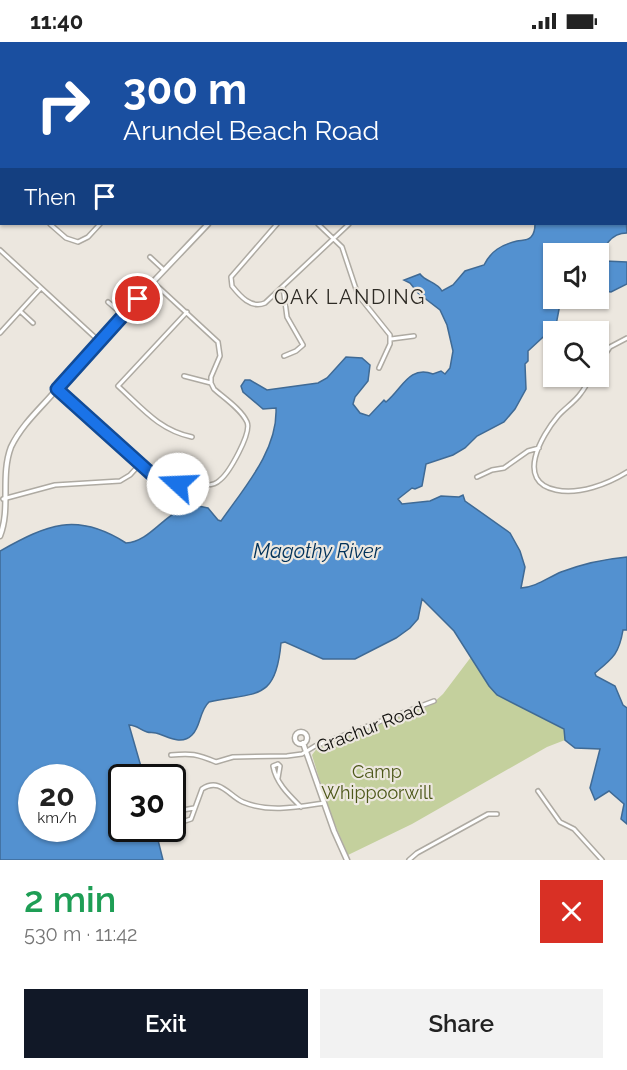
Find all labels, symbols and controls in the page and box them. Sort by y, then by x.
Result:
text: 11:40 [30,8,83,34]
text: 300 m [123,65,247,114]
icon: right [24,66,102,144]
text: Arundel Beach Road [123,115,379,146]
icon: arrive [88,180,121,213]
text: Then [24,184,76,210]
map controls [543,243,609,387]
button: sound [543,243,609,309]
pin [112,273,163,324]
icon: arrive [121,282,154,315]
district label: OAK LANDING [274,285,426,309]
button: search [543,321,609,387]
position arrow [146,452,210,516]
water label: Magothy River [253,539,382,563]
street label: Grachur Road [313,697,427,757]
park label: Camp Whippoorwill [321,761,433,803]
speed limit sign: 30 [108,764,186,842]
text: 20 [39,778,75,813]
text: km/h [37,809,77,827]
text: 2 min [24,878,116,920]
button: close [540,880,603,943]
text: 530 m · 11:42 [24,922,138,946]
button: Exit [24,989,308,1058]
button: Share [320,989,603,1058]

